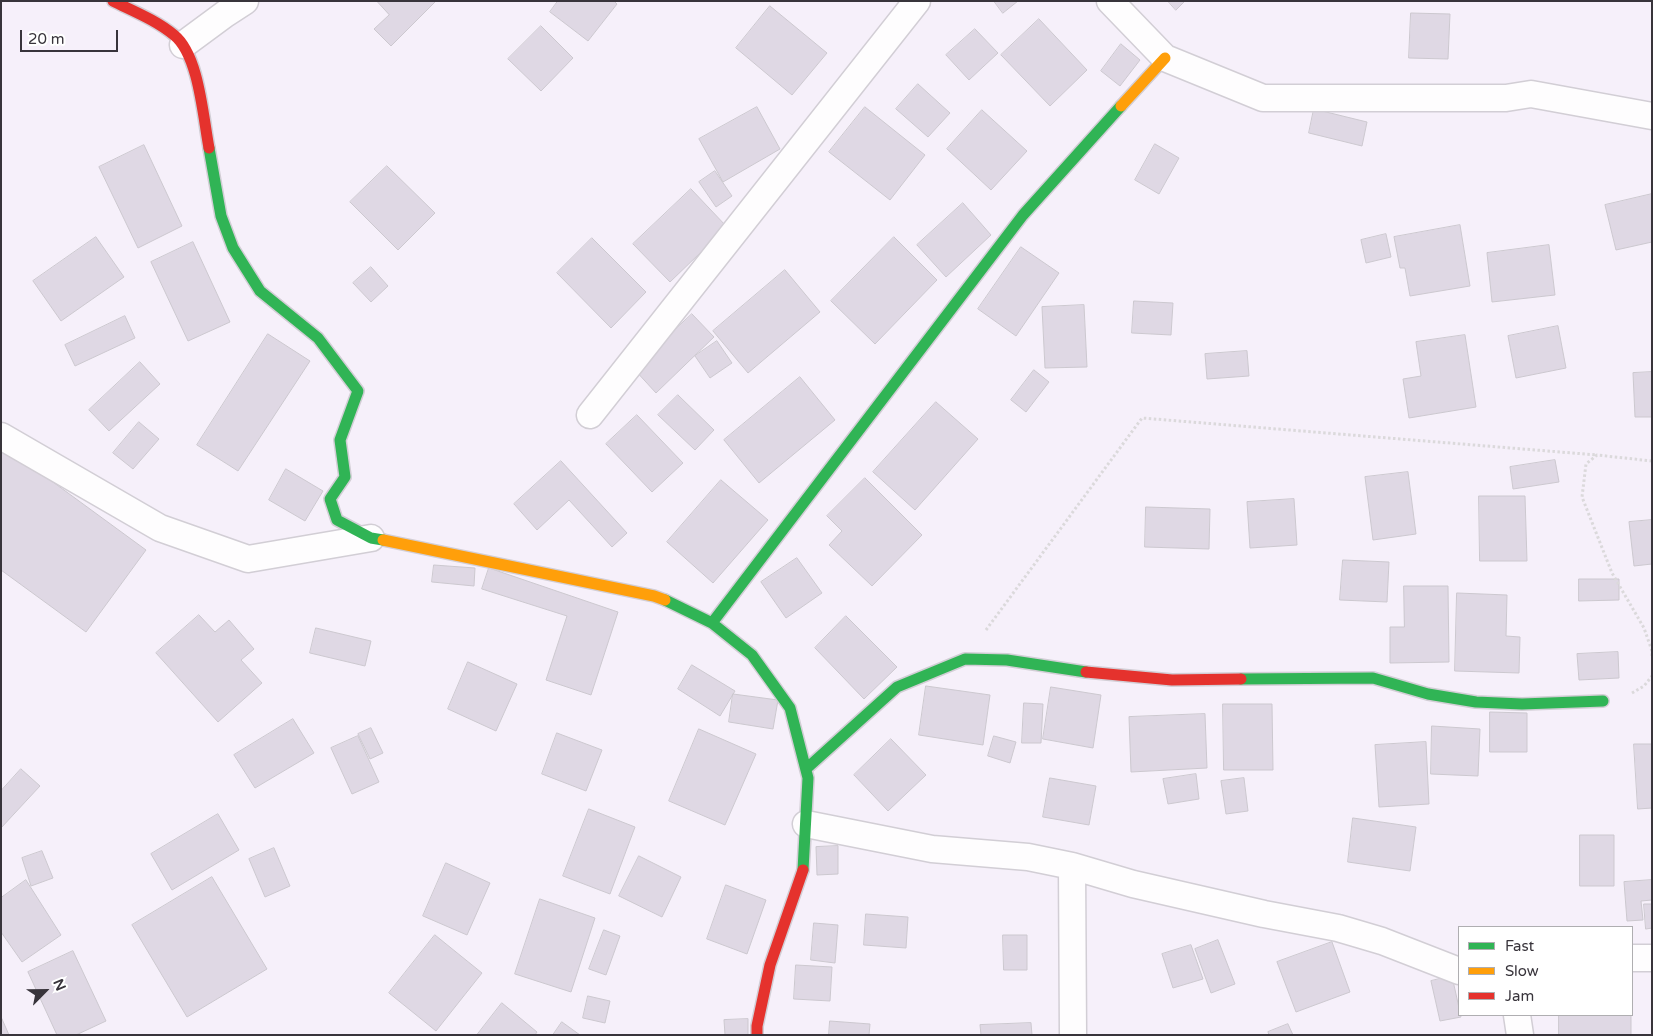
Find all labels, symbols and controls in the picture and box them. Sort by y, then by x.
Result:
scale bar [22,20,120,52]
text: 20 m [28,30,65,48]
legend [1458,926,1633,1016]
text: Fast [1505,937,1534,955]
text: Slow [1505,962,1539,980]
north arrow [20,966,70,1016]
text: N [49,976,69,993]
text: Jam [1505,987,1534,1005]

